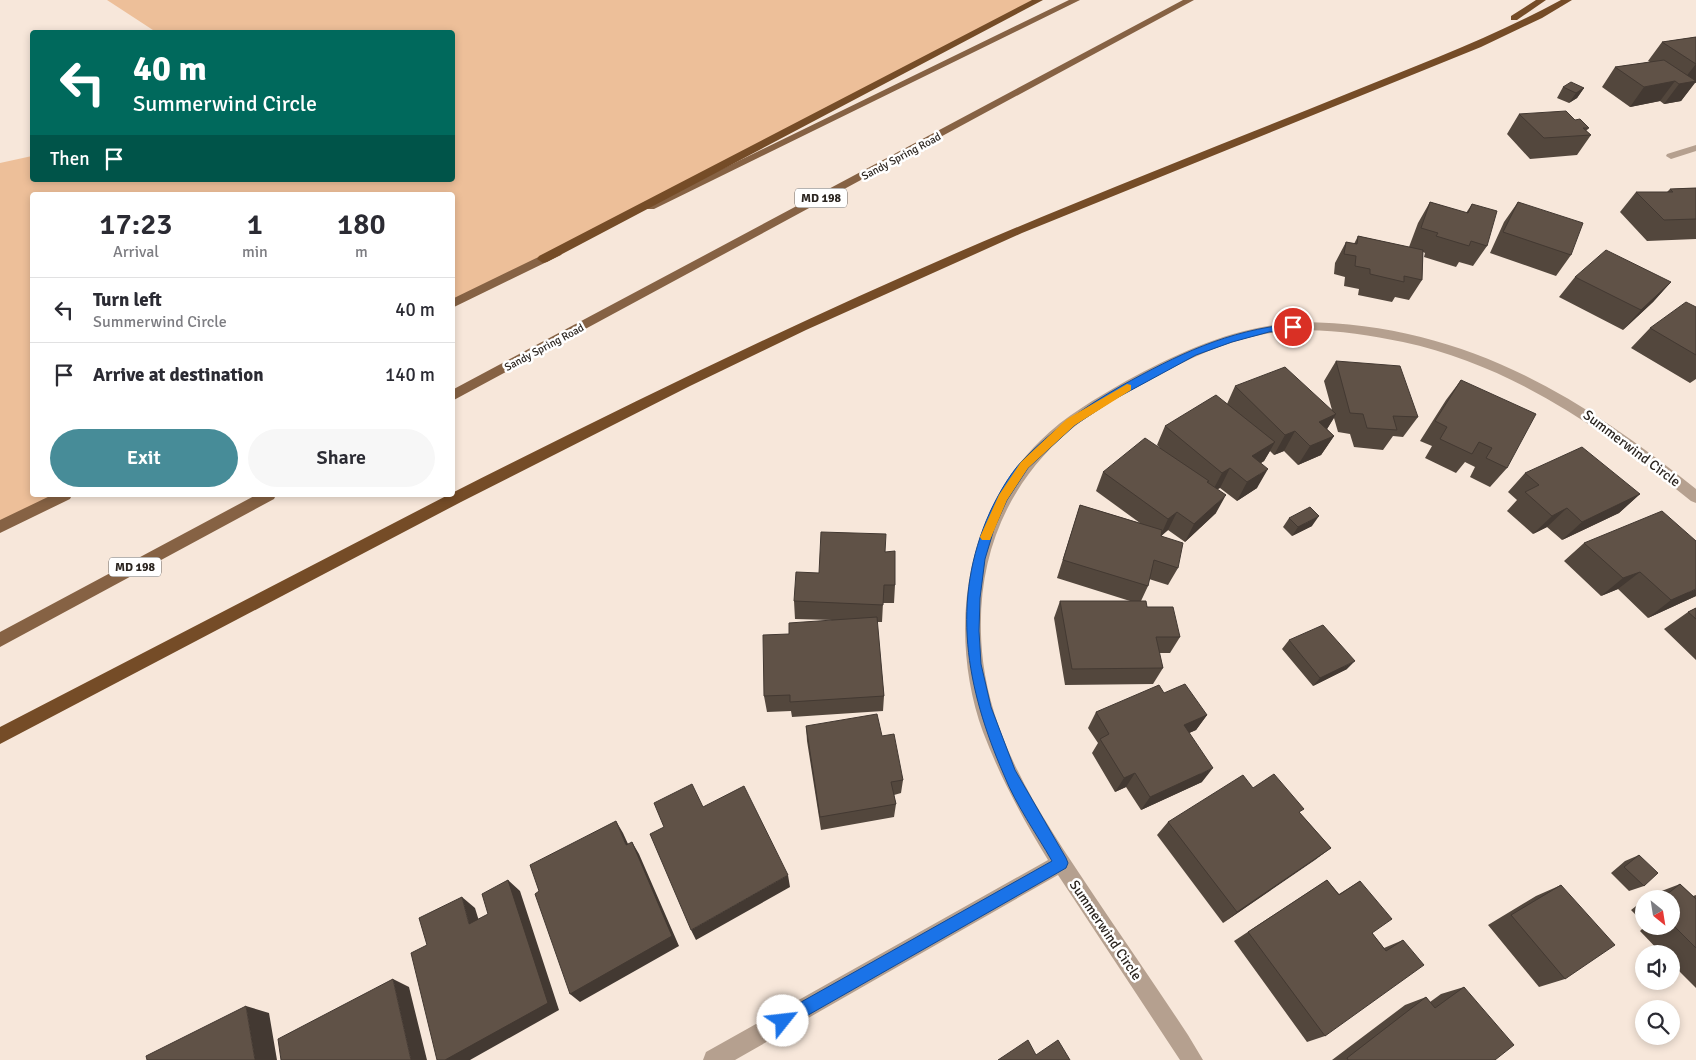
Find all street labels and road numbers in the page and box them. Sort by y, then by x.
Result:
street label: Sandy Spring Road [859,130,943,183]
road number: MD 198 [795,188,847,208]
street label: Sandy Spring Road [502,321,586,374]
street label: Summerwind Circle [1580,406,1684,490]
road number: MD 198 [109,558,161,576]
street label: Summerwind Circle [1066,877,1145,984]

